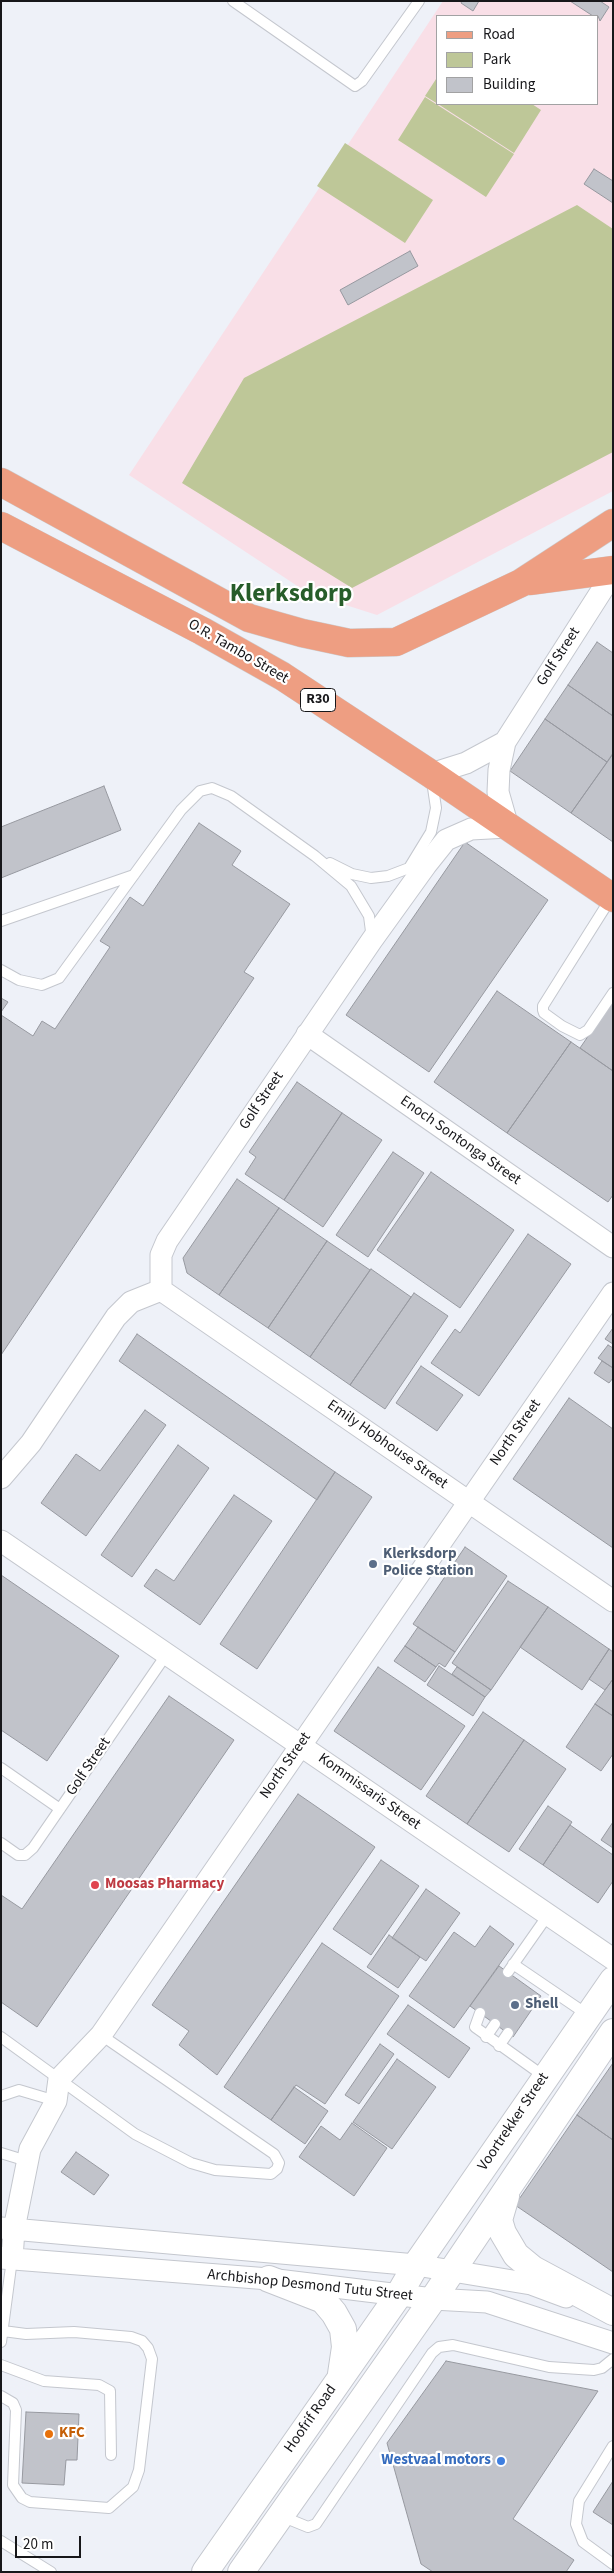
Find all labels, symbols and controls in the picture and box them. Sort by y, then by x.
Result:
legend [436,15,599,105]
text: Road [483,24,515,45]
text: Park [483,49,511,70]
text: Building [483,74,535,95]
district label: Klerksdorp [230,581,352,611]
street label: O.R. Tambo Street [185,616,291,688]
street label: Golf Street [533,624,585,690]
road number: R30 [300,688,336,712]
street label: Golf Street [236,1069,288,1133]
street label: Enoch Sontonga Street [396,1093,524,1189]
street label: North Street [487,1396,545,1470]
street label: Emily Hobhouse Street [323,1397,451,1493]
place label: Klerksdorp Police Station [383,1546,474,1581]
marker: Klerksdorp Police Station [367,1558,379,1570]
street label: North Street [257,1729,315,1803]
street label: Golf Street [63,1735,115,1799]
street label: Kommissaris Street [314,1750,424,1834]
place label: Moosas Pharmacy [105,1876,224,1894]
marker: Moosas Pharmacy [89,1879,101,1891]
place label: Shell [525,1996,558,2014]
marker: Shell [509,1999,521,2011]
street label: Voortrekker Street [475,2070,553,2174]
street label: Archbishop Desmond Tutu Street [206,2266,414,2306]
street label: Hoofrif Road [281,2382,341,2456]
place label: KFC [59,2425,85,2443]
marker: KFC [43,2428,55,2440]
place label: Westvaal motors [381,2452,491,2470]
marker: Westvaal motors [495,2455,507,2467]
scale bar [18,2526,84,2558]
text: 20 m [23,2534,53,2555]

